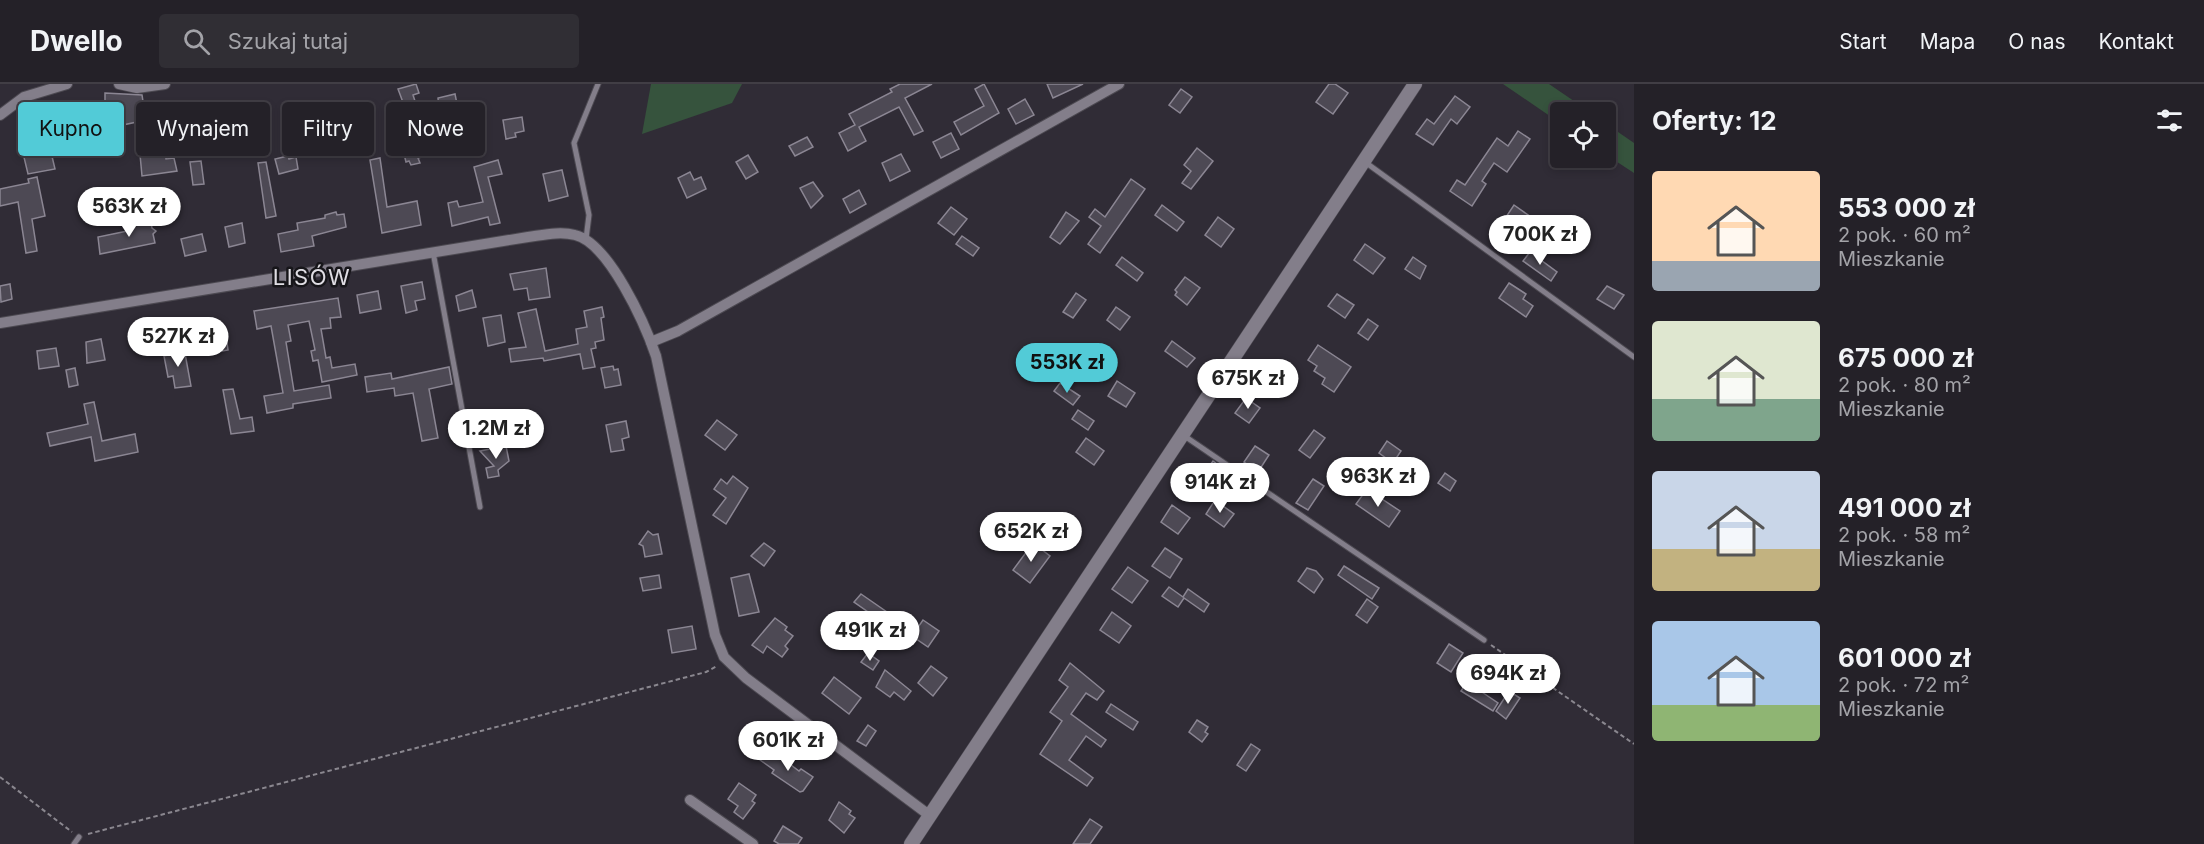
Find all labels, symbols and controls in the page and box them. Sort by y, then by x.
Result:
search box [159,14,579,68]
text: Dwello [30,24,123,58]
icon: search [180,25,213,58]
text: Szukaj tutaj [228,28,348,54]
text: Start [1839,29,1887,54]
text: Mapa [1920,29,1975,54]
text: O nas [2008,29,2066,54]
text: Kontakt [2099,29,2174,54]
chip: Kupno [18,102,124,156]
chip: Wynajem [136,102,270,156]
chip: Filtry [282,102,374,156]
chip: Nowe [386,102,485,156]
map controls [1550,102,1616,168]
button: locate [1550,102,1616,168]
icon: filters [2153,104,2186,137]
text: Oferty: 12 [1652,105,1777,136]
pin: 563K zł [74,187,184,238]
text: 553 000 zł [1838,192,1975,223]
text: 563K zł [92,194,166,218]
icon: home [1700,195,1772,267]
pin: 700K zł [1485,215,1595,266]
text: 700K zł [1503,222,1577,246]
text: 2 pok. · 60 m² [1838,223,1971,247]
text: Mieszkanie [1838,247,1945,271]
district label: LISÓW [273,264,351,290]
pin: 527K zł [123,317,233,368]
text: 527K zł [141,324,215,348]
text: 675 000 zł [1838,342,1973,373]
pin: 553K zł [1012,343,1122,394]
icon: home [1700,345,1772,417]
text: 553K zł [1030,350,1104,374]
pin: 675K zł [1193,359,1303,410]
text: 675K zł [1211,366,1285,390]
text: 2 pok. · 80 m² [1838,373,1971,397]
text: Mieszkanie [1838,397,1945,421]
pin: 1.2M zł [441,409,551,460]
text: 1.2M zł [462,416,530,440]
pin: 963K zł [1323,457,1433,508]
pin: 914K zł [1165,463,1275,514]
text: 963K zł [1341,464,1415,488]
text: 914K zł [1184,470,1256,494]
text: 491 000 zł [1838,492,1971,523]
icon: home [1700,495,1772,567]
pin: 652K zł [976,512,1086,563]
text: 652K zł [994,519,1068,543]
text: 2 pok. · 58 m² [1838,523,1970,547]
text: Mieszkanie [1838,547,1945,571]
pin: 491K zł [815,611,925,662]
text: 491K zł [834,618,906,642]
text: 601 000 zł [1838,642,1970,673]
icon: home [1700,645,1772,717]
pin: 694K zł [1453,654,1563,705]
text: 694K zł [1470,661,1546,685]
text: 2 pok. · 72 m² [1838,673,1969,697]
text: Mieszkanie [1838,697,1945,721]
pin: 601K zł [733,721,843,772]
text: 601K zł [752,728,824,752]

